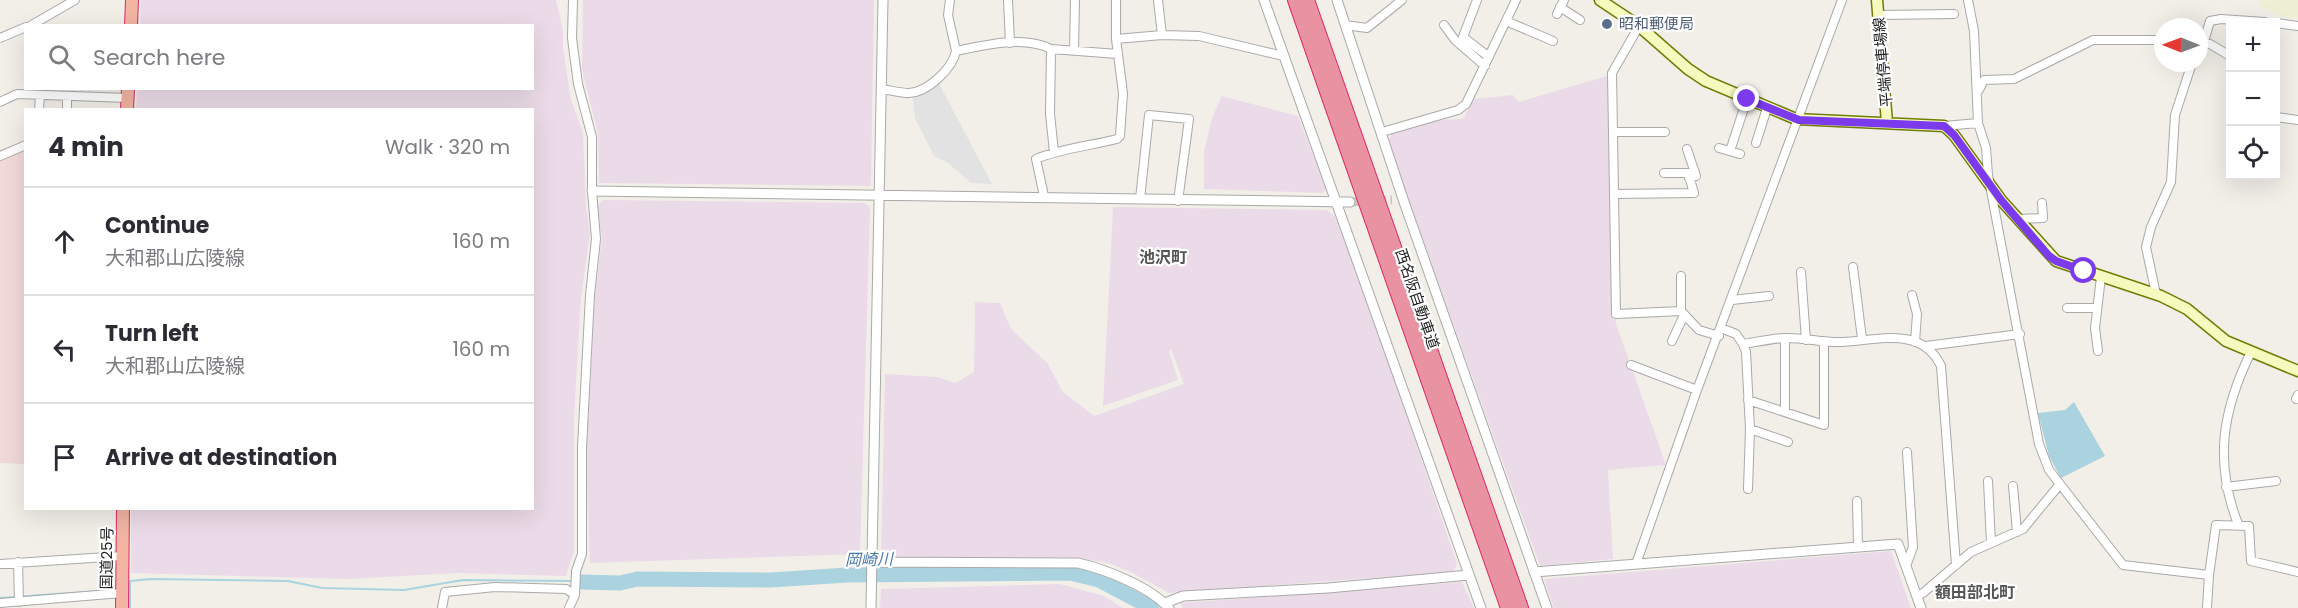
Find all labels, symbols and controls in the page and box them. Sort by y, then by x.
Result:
place label: 昭和郵便局 [1619,13,1694,34]
street label: 平端停車場線 [1868,16,1897,108]
marker: 昭和郵便局 [1600,17,1614,31]
north arrow [2154,18,2208,72]
map controls [2226,18,2280,180]
button: + [2226,18,2280,72]
search box [24,24,534,90]
icon: search [45,41,78,74]
text: Search here [93,42,226,73]
button: − [2226,72,2280,126]
route end [1733,85,1759,111]
button: locate [2226,126,2280,180]
text: 4 min [48,129,124,165]
text: Walk · 320 m [385,133,510,161]
text: Continue [105,210,209,241]
icon: ahead [48,225,81,258]
text: 160 m [452,227,510,255]
text: 大和郡山広陵線 [105,244,245,272]
district label: 池沢町 [1139,246,1187,269]
street label: 西名阪自動車道 [1390,246,1444,352]
route start [2070,257,2096,283]
text: Turn left [105,318,199,349]
icon: left [48,333,81,366]
text: 160 m [452,335,510,363]
text: 大和郡山広陵線 [105,352,245,380]
icon: arrive [48,441,81,474]
text: Arrive at destination [105,442,337,473]
street label: 国道25号 [95,526,118,590]
water label: 岡崎川 [845,548,895,571]
district label: 額田部北町 [1935,581,2015,604]

